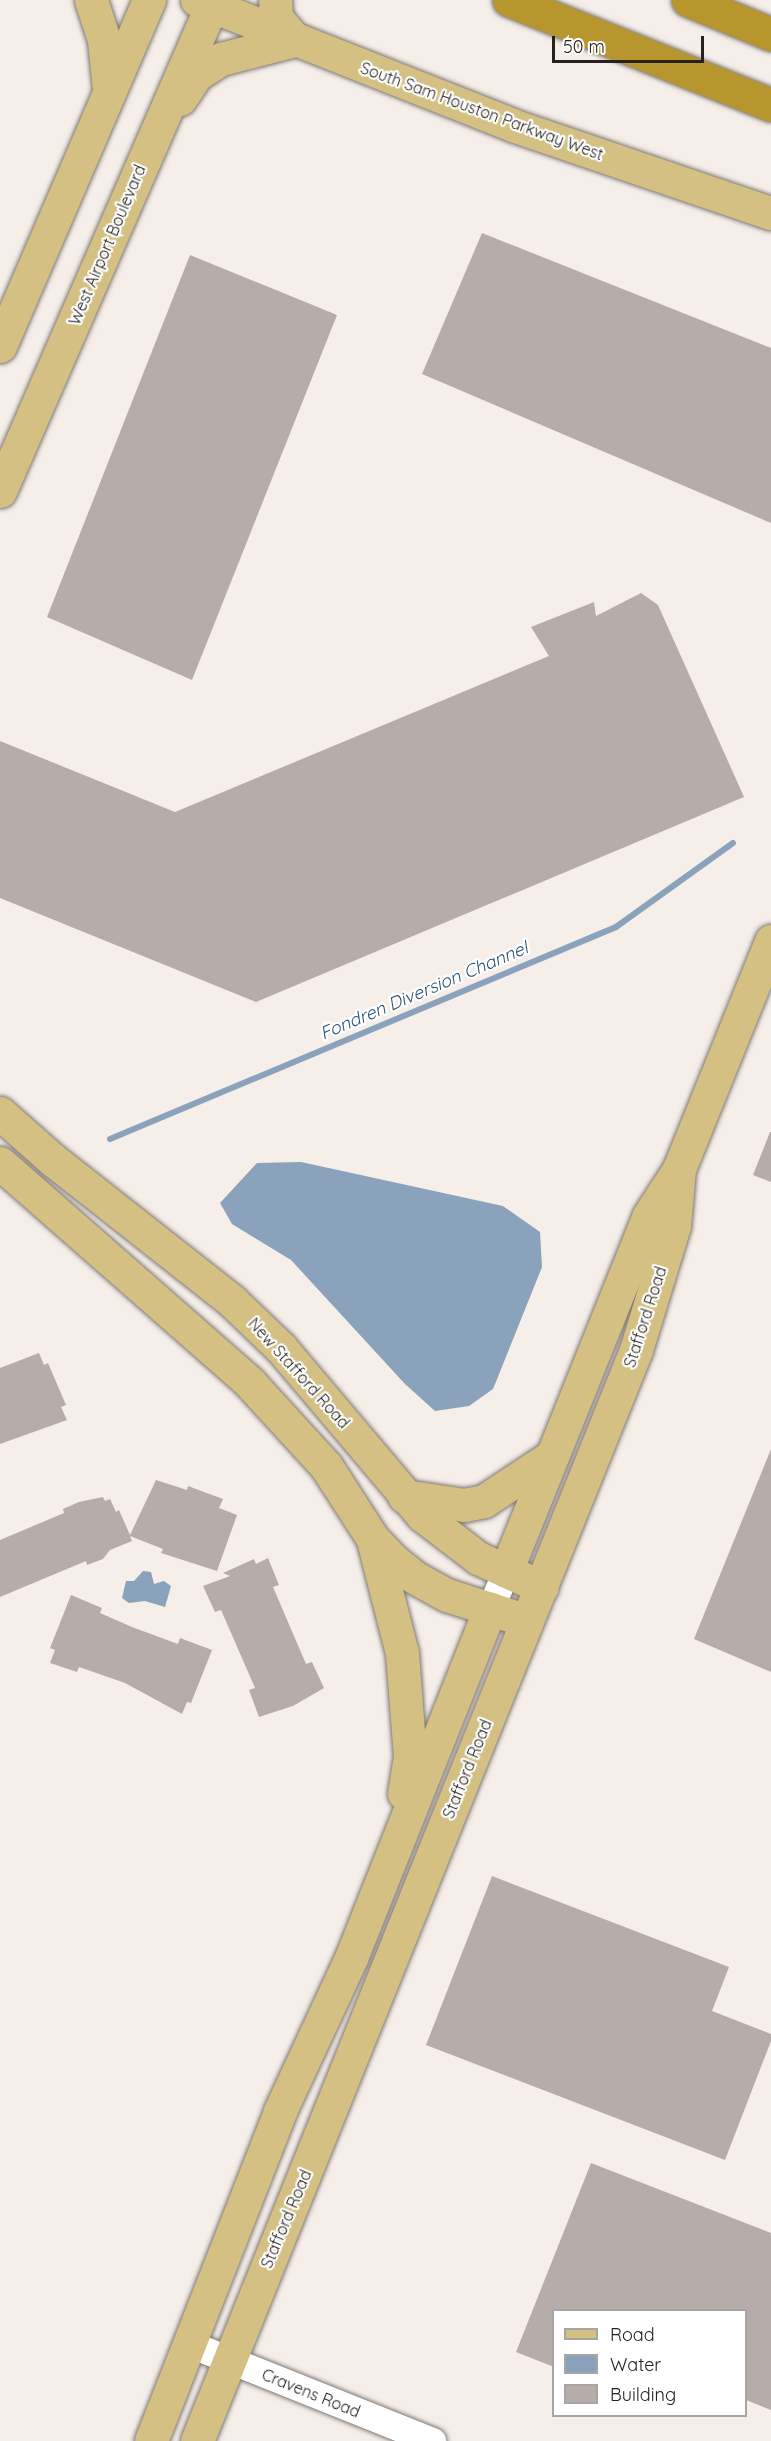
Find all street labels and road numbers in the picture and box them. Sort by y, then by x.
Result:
street label: South Sam Houston Parkway West [358,58,606,164]
street label: West Airport Boulevard [65,162,149,328]
street label: Stafford Road [620,1264,670,1370]
street label: New Stafford Road [244,1314,354,1432]
street label: Stafford Road [438,1717,496,1821]
street label: Stafford Road [257,2167,315,2271]
street label: Cravens Road [259,2365,363,2421]

